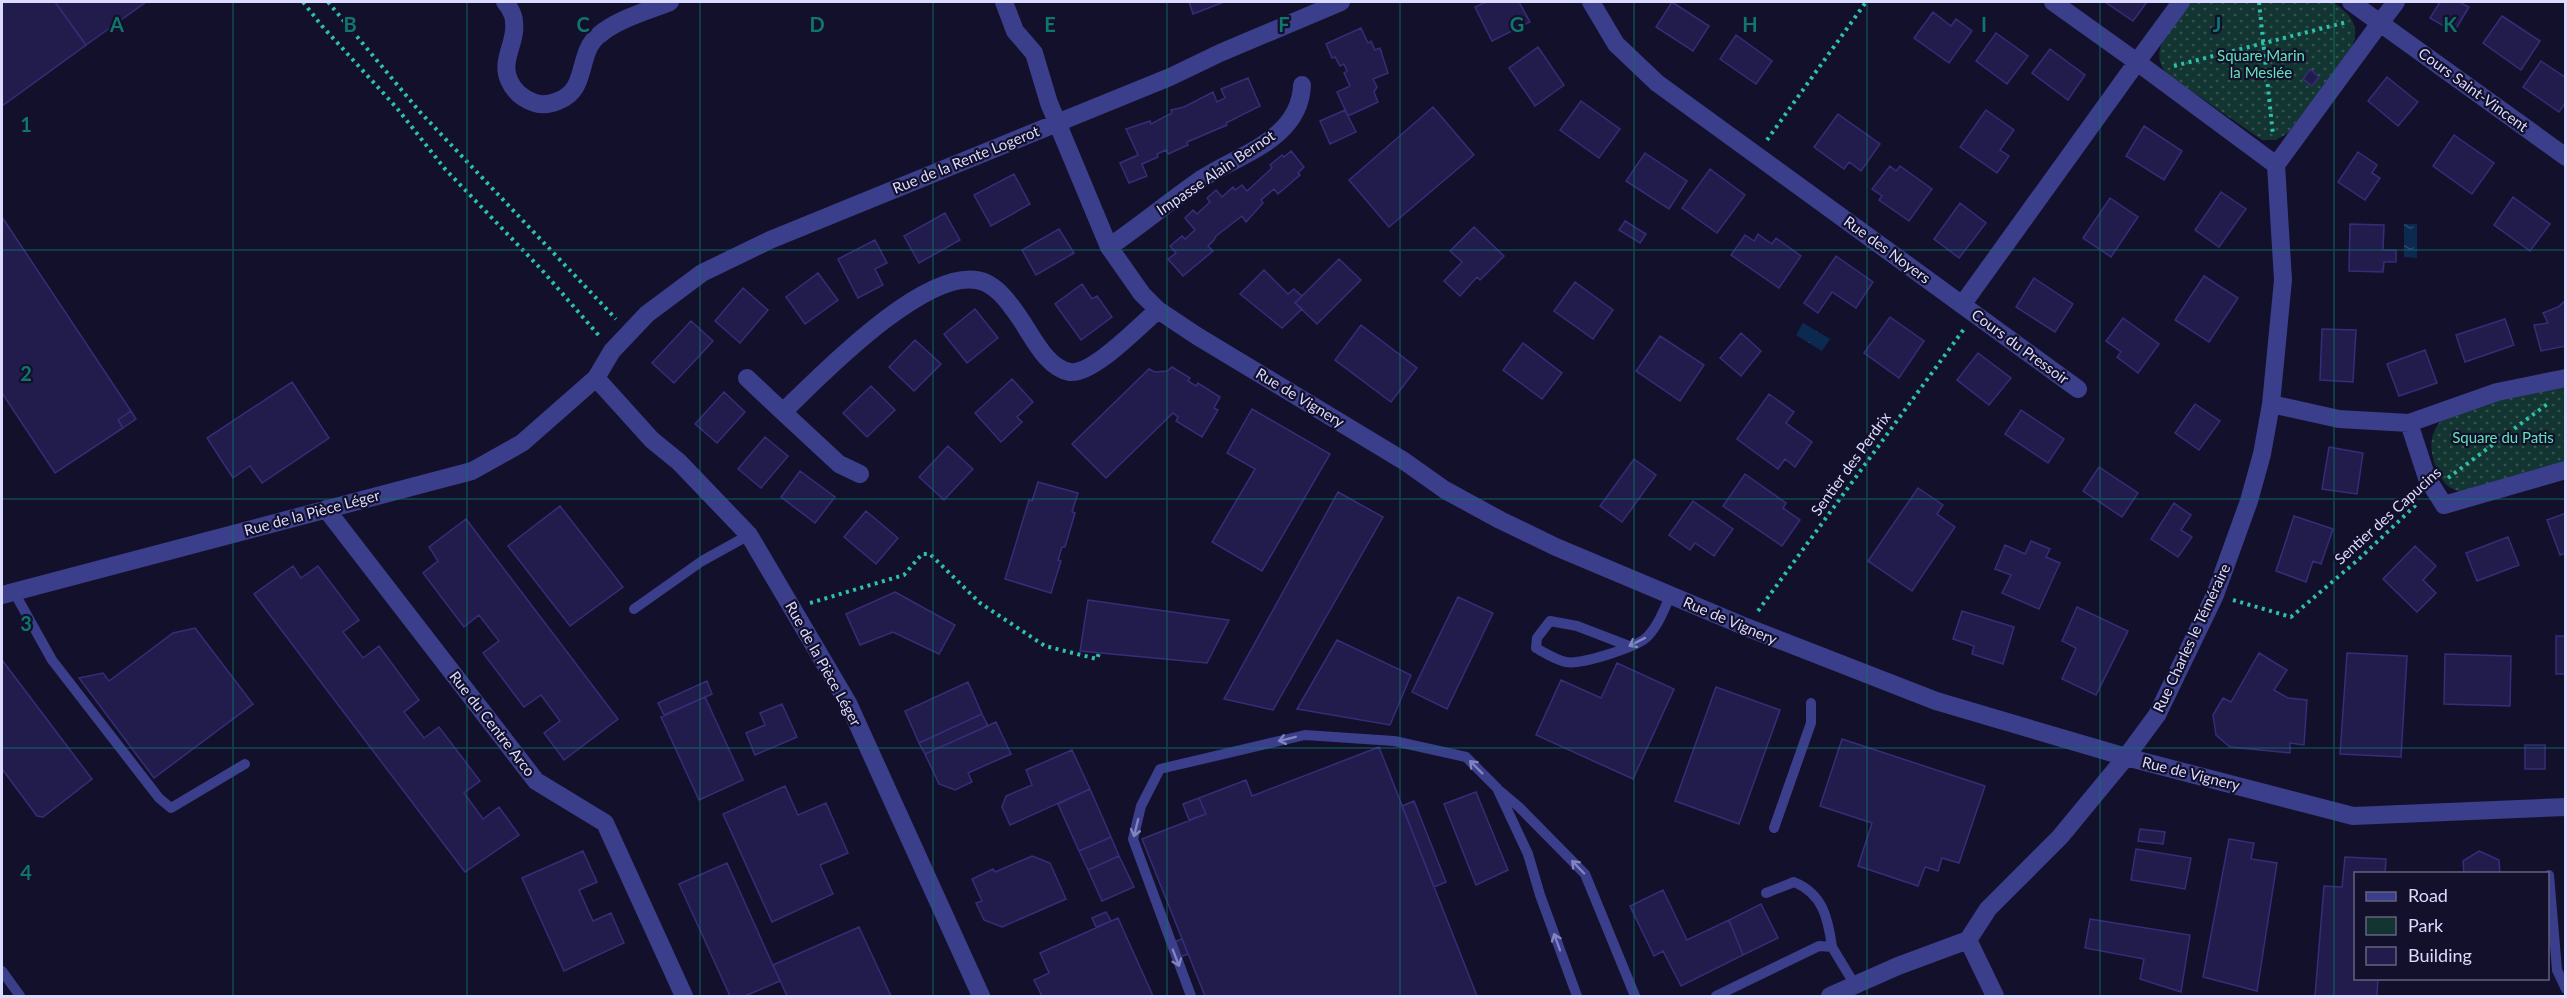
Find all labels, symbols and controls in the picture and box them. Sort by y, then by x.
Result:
text: A [109,12,124,36]
text: B [343,12,357,36]
text: C [576,12,590,36]
text: D [809,12,825,36]
text: E [1044,12,1056,36]
text: F [1278,12,1290,36]
text: G [1510,12,1524,36]
text: H [1742,12,1758,36]
text: I [1981,12,1987,36]
text: J [2213,12,2221,36]
text: K [2443,12,2457,36]
street label: Cours Saint-Vincent [2415,43,2532,135]
park label: Square Marin la Meslée [2217,46,2305,81]
text: 1 [20,112,32,136]
street label: Rue de la Rente Logerot [890,121,1042,197]
street label: Impasse Alain Bernot [1153,126,1278,218]
street label: Rue des Noyers [1841,212,1934,287]
street label: Cours du Pressoir [1969,305,2073,388]
text: 2 [20,361,32,385]
street label: Rue de Vignery [1253,364,1348,431]
street label: Sentier des Perdrix [1807,408,1894,519]
park label: Square du Patis [2452,428,2554,446]
street label: Sentier des Capucins [2330,463,2444,568]
street label: Rue de la Pièce Léger [242,485,382,539]
street label: Rue Charles le Téméraire [2149,560,2233,715]
street label: Rue de Vignery [1681,592,1780,648]
street label: Rue de la Pièce Léger [782,598,866,729]
text: 3 [20,611,32,635]
one-way arrow [1629,636,1646,648]
street label: Rue du Centre Arco [446,667,539,780]
one-way arrow [1278,733,1297,745]
street label: Rue de Vignery [2141,752,2242,794]
one-way arrow [1468,760,1483,775]
one-way arrow [1129,818,1141,837]
one-way arrow [1571,859,1585,874]
text: 4 [20,860,32,884]
legend [2354,872,2549,980]
text: Road [2408,884,2448,906]
text: Park [2408,914,2444,936]
one-way arrow [1551,933,1562,951]
text: Building [2408,944,2472,966]
one-way arrow [1172,948,1183,967]

